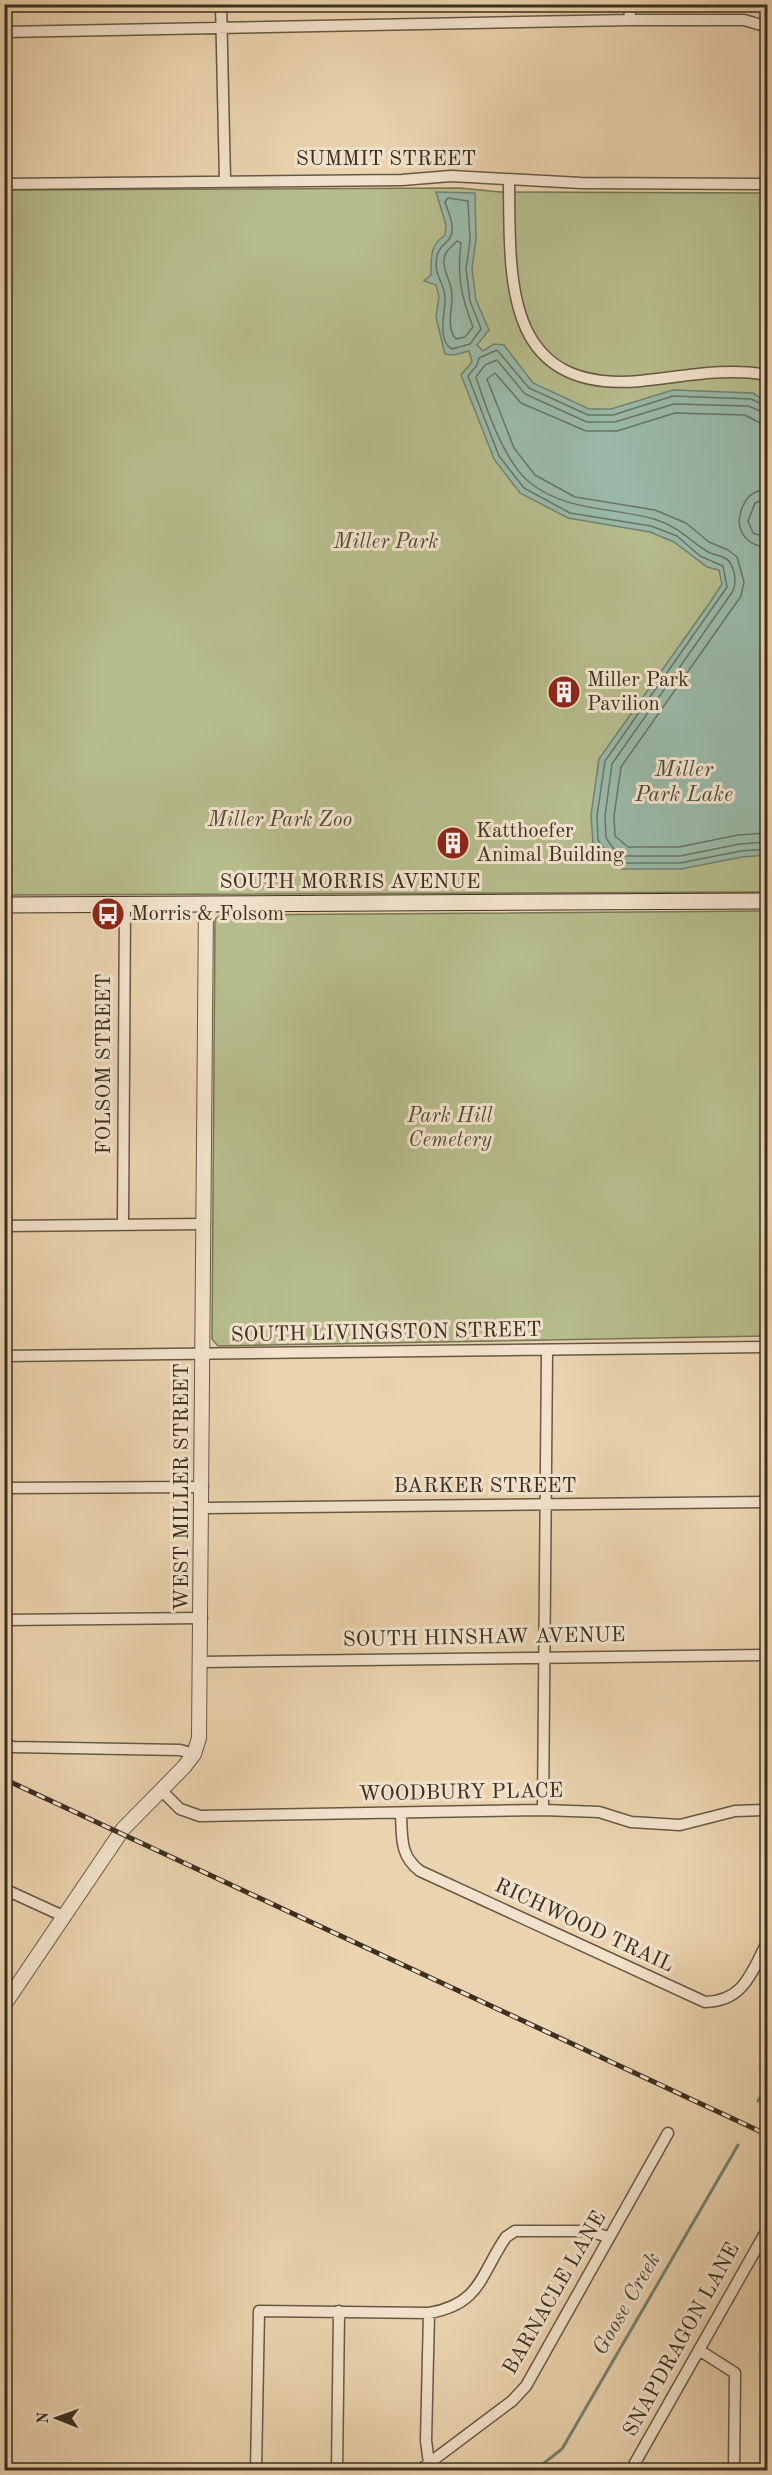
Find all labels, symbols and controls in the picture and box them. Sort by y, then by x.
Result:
street label: SUMMIT STREET [296,149,476,170]
park label: Miller Park [333,532,438,553]
place label: Miller Park Pavilion [587,670,689,715]
building icon: Miller Park Pavilion [546,674,582,710]
water label: Miller Park Lake [634,759,733,806]
park label: Miller Park Zoo [207,810,352,831]
place label: Katthoefer Animal Building [476,821,625,866]
building icon: Katthoefer Animal Building [435,825,471,861]
street label: SOUTH MORRIS AVENUE [220,872,480,893]
bus stop icon: Morris & Folsom [90,896,126,932]
place label: Morris & Folsom [131,904,284,925]
street label: FOLSOM STREET [94,973,115,1155]
park label: Park Hill Cemetery [406,1106,493,1151]
street label: SOUTH LIVINGSTON STREET [230,1320,542,1346]
street label: WEST MILLER STREET [172,1363,193,1611]
street label: BARKER STREET [393,1476,577,1497]
street label: SOUTH HINSHAW AVENUE [342,1625,626,1651]
street label: WOODBURY PLACE [359,1781,563,1805]
street label: RICHWOOD TRAIL [491,1875,677,1977]
street label: BARNACLE LANE [500,2208,610,2378]
street label: SNAPDRAGON LANE [620,2240,744,2440]
water label: Goose Creek [589,2249,665,2359]
north arrow [27,2388,87,2448]
text: N [36,2411,52,2424]

